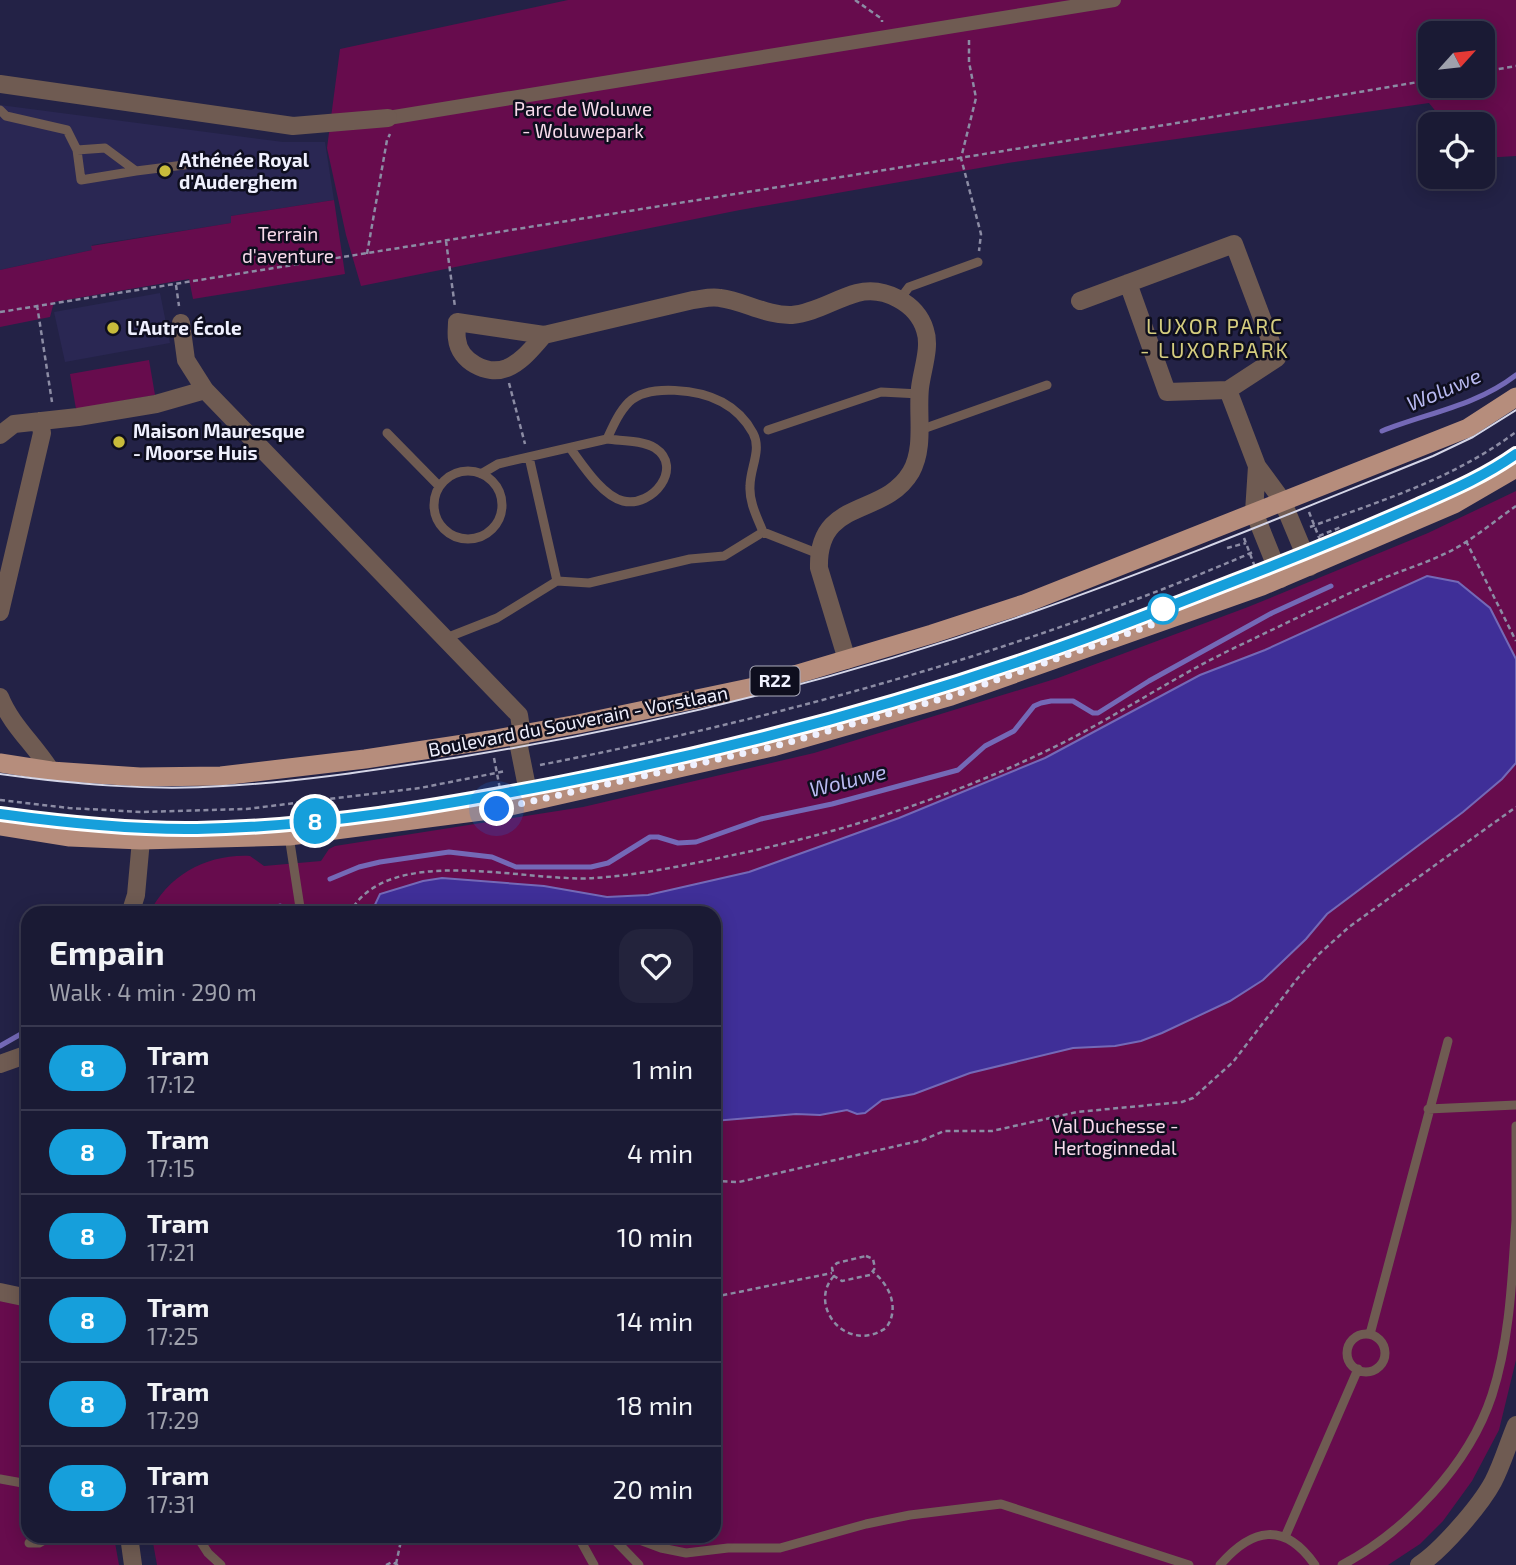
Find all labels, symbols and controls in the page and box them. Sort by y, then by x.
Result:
north arrow [1418,21,1494,98]
map controls [1418,21,1495,189]
park label: Parc de Woluwe - Woluwepark [514,97,652,142]
button: locate [1418,112,1495,189]
place label: Athénée Royal d'Auderghem [179,148,310,193]
marker: Athénée Royal d'Auderghem [157,163,173,179]
park label: Terrain d'aventure [242,222,334,267]
district label: LUXOR PARC - LUXORPARK [1140,313,1290,362]
place label: L'Autre École [127,315,242,339]
marker: L'Autre École [105,320,121,336]
water label: Woluwe [1402,362,1484,415]
place label: Maison Mauresque - Moorse Huis [133,419,305,464]
marker: Maison Mauresque - Moorse Huis [111,434,127,450]
unlabelled marker [1148,594,1178,624]
road number: R22 [750,666,800,696]
street label: Boulevard du Souverain - Vorstlaan [426,680,730,761]
water label: Woluwe [807,758,889,801]
your location [479,791,514,826]
line badge: 8 [292,798,338,844]
text: 8 [308,806,322,835]
button: heart [619,929,693,1003]
text: Empain [49,932,165,972]
text: Walk · 4 min · 290 m [49,978,257,1006]
text: Tram [147,1039,209,1070]
text: 8 [80,1053,95,1082]
text: 1 min [633,1053,693,1084]
text: 17:12 [147,1070,195,1098]
park label: Val Duchesse - Hertoginnedal [1051,1114,1179,1159]
text: Tram [147,1123,209,1154]
text: 8 [80,1137,95,1166]
text: 4 min [627,1137,693,1168]
text: 17:15 [147,1154,195,1182]
text: Tram [147,1207,209,1238]
text: 8 [80,1221,95,1250]
text: 10 min [617,1221,693,1252]
text: 17:21 [147,1238,195,1266]
text: Tram [147,1291,209,1322]
text: 8 [80,1305,95,1334]
text: 14 min [617,1305,693,1336]
text: 17:25 [147,1322,199,1350]
text: Tram [147,1375,209,1406]
text: 8 [80,1389,95,1418]
text: 18 min [617,1389,693,1420]
text: 17:29 [147,1406,199,1434]
text: Tram [147,1459,209,1490]
text: 8 [80,1473,95,1502]
text: 20 min [613,1473,693,1504]
text: 17:31 [147,1490,195,1518]

